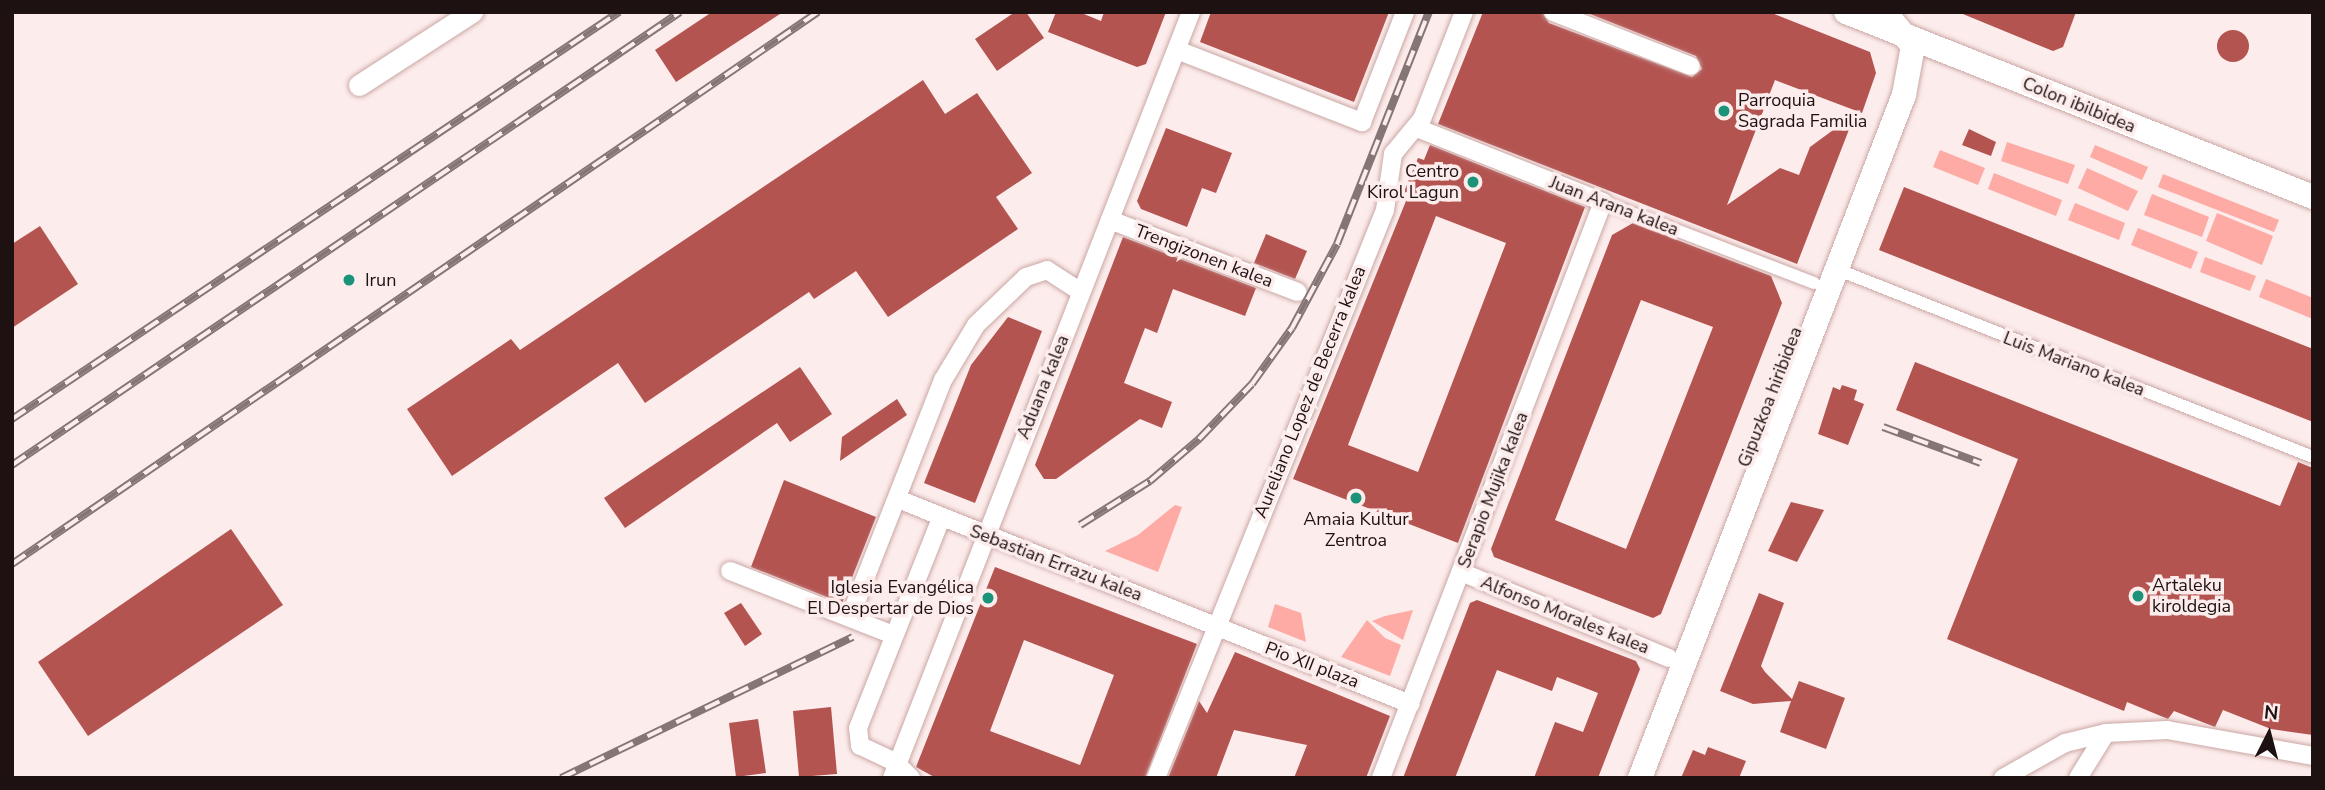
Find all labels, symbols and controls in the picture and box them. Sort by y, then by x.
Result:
street label: Colon ibilbidea [2019,73,2139,137]
place label: Parroquia Sagrada Familia [1738,90,1867,132]
marker: Parroquia Sagrada Familia [1716,103,1732,119]
place label: Centro Kirol Lagun [1367,161,1459,204]
street label: Juan Arana kalea [1546,171,1682,241]
marker: Centro Kirol Lagun [1465,174,1481,190]
street label: Trengizonen kalea [1132,220,1276,292]
street label: Aureliano Lopez de Becerra kalea [1249,263,1371,521]
place label: Irun [365,269,396,291]
marker: Irun [339,270,359,290]
street label: Gipuzkoa hiribidea [1733,324,1807,470]
street label: Luis Mariano kalea [2000,327,2148,401]
street label: Aduana kalea [1012,332,1074,442]
street label: Serapio Mujika kalea [1453,409,1533,571]
marker: Amaia Kultur Zentroa [1348,490,1364,506]
place label: Amaia Kultur Zentroa [1303,509,1409,552]
street label: Sebastian Errazu kalea [967,520,1145,606]
street label: Alfonso Morales kalea [1478,571,1652,659]
place label: Artaleku kiroldegia [2152,575,2231,618]
place label: Iglesia Evangélica El Despertar de Dios [807,577,974,620]
marker: Artaleku kiroldegia [2130,588,2146,604]
marker: Iglesia Evangélica El Despertar de Dios [980,590,996,606]
street label: Pio XII plaza [1262,637,1362,693]
north arrow [2234,699,2304,769]
text: N [2263,699,2280,727]

